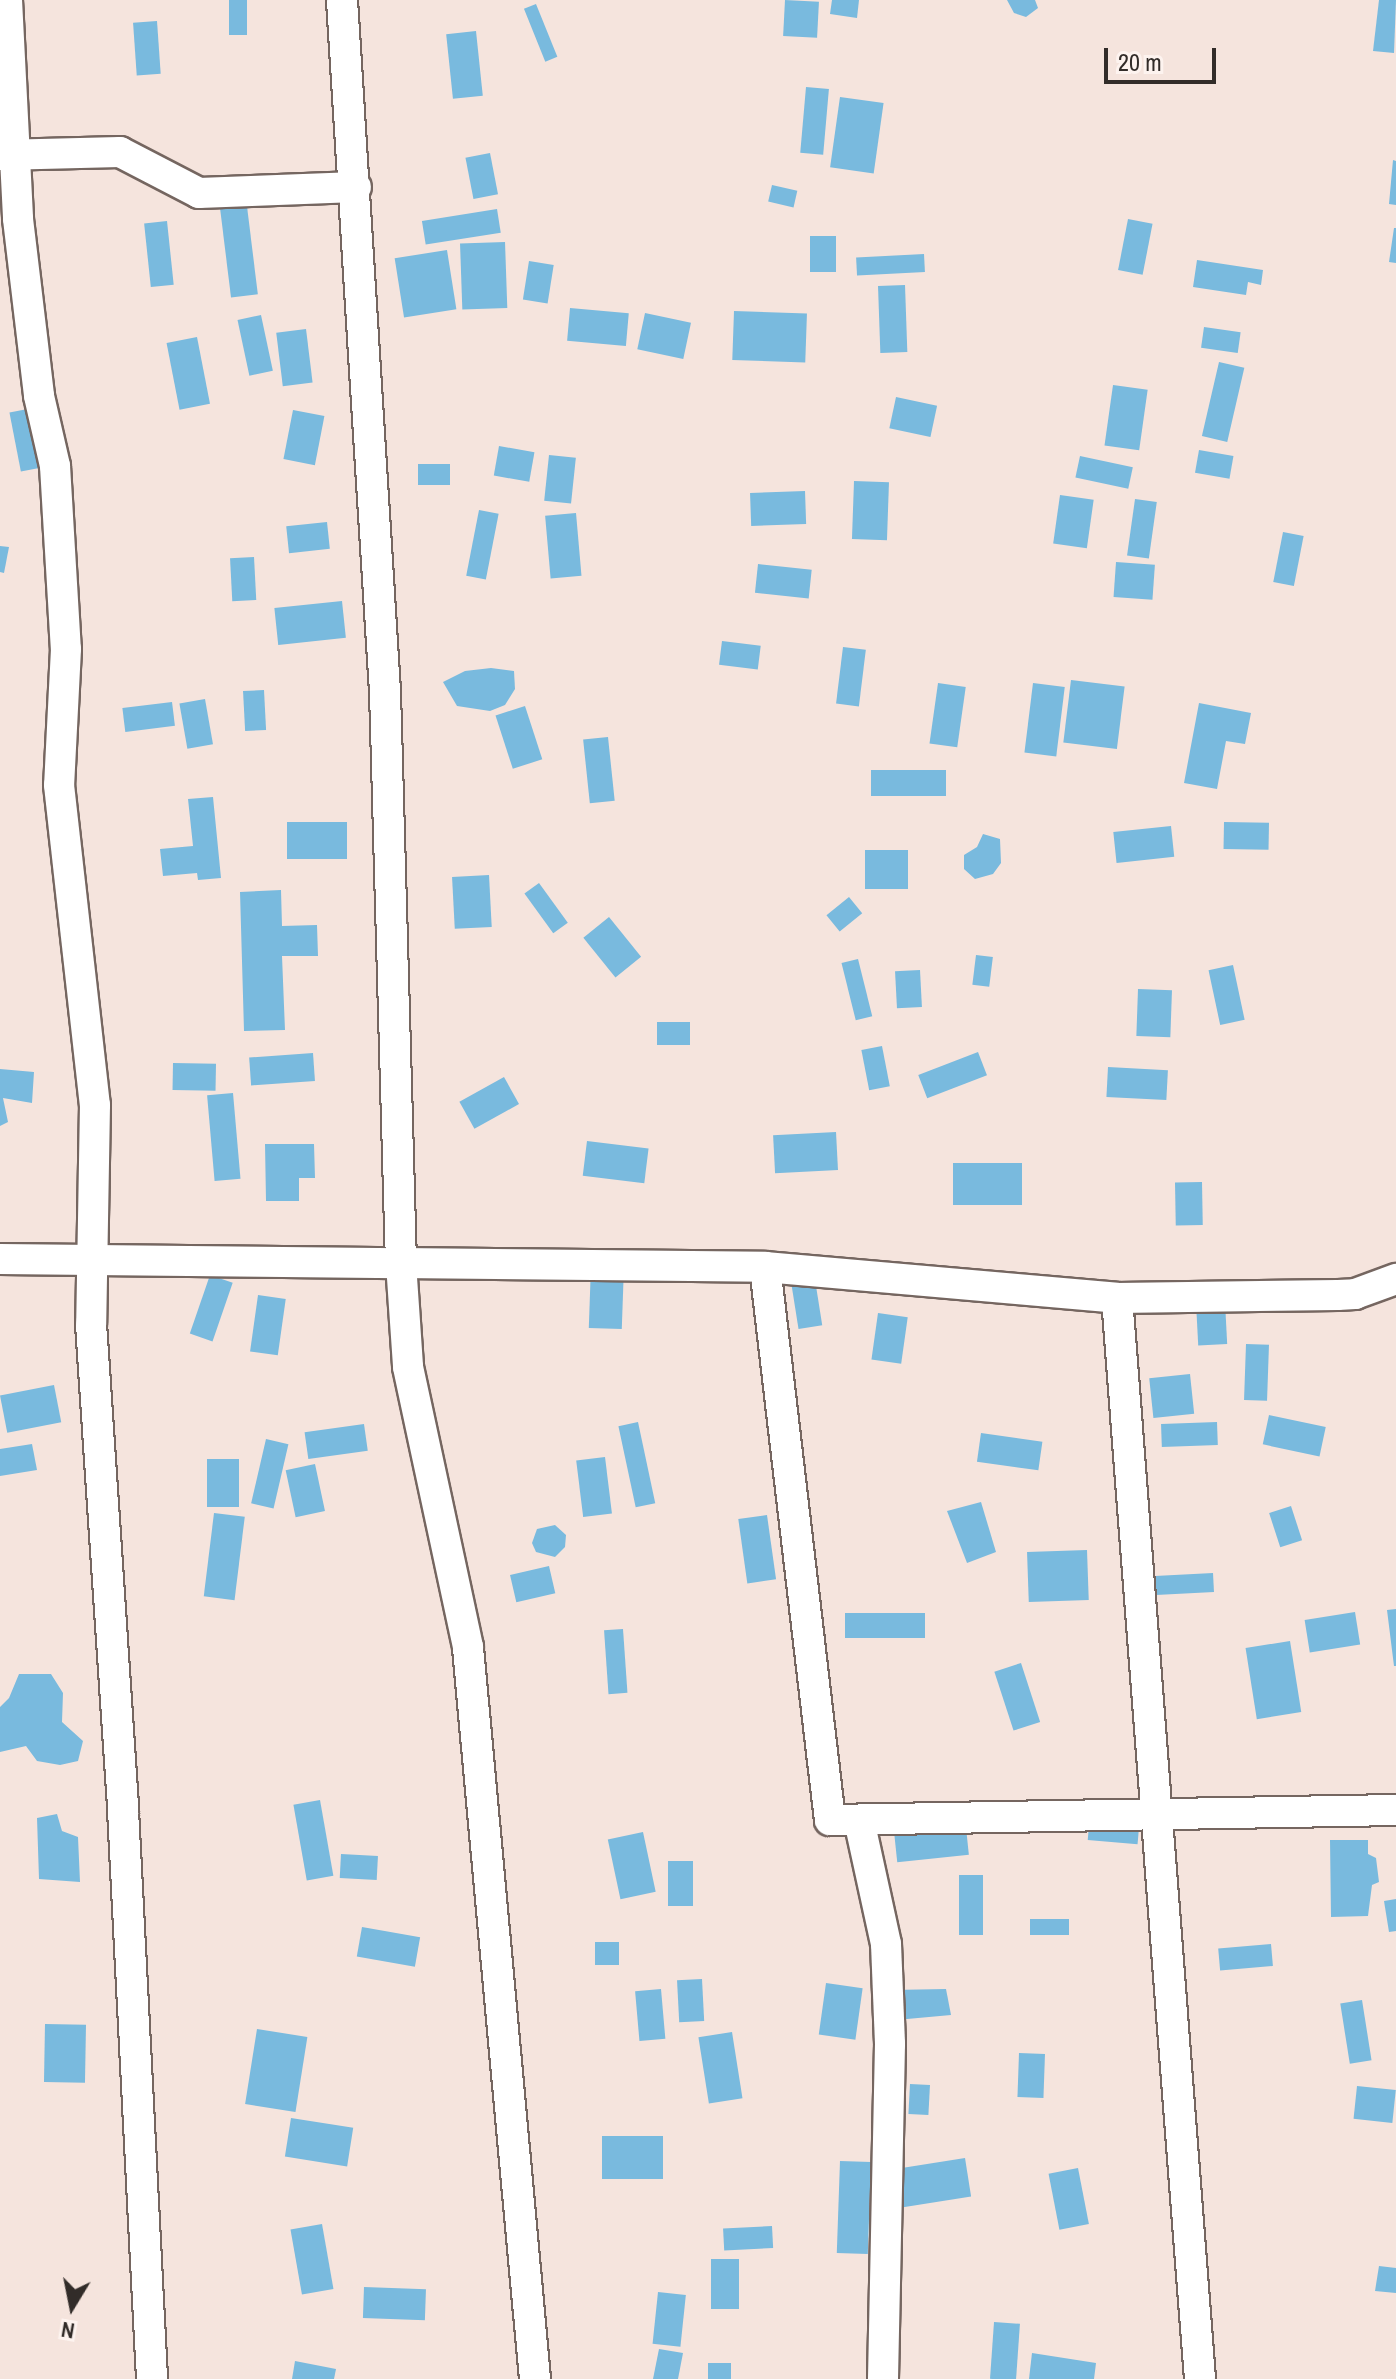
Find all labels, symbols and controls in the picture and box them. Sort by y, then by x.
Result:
scale bar [1108,32,1220,82]
text: 20 m [1118,46,1162,78]
north arrow [32,2267,112,2347]
text: N [59,2315,77,2347]

